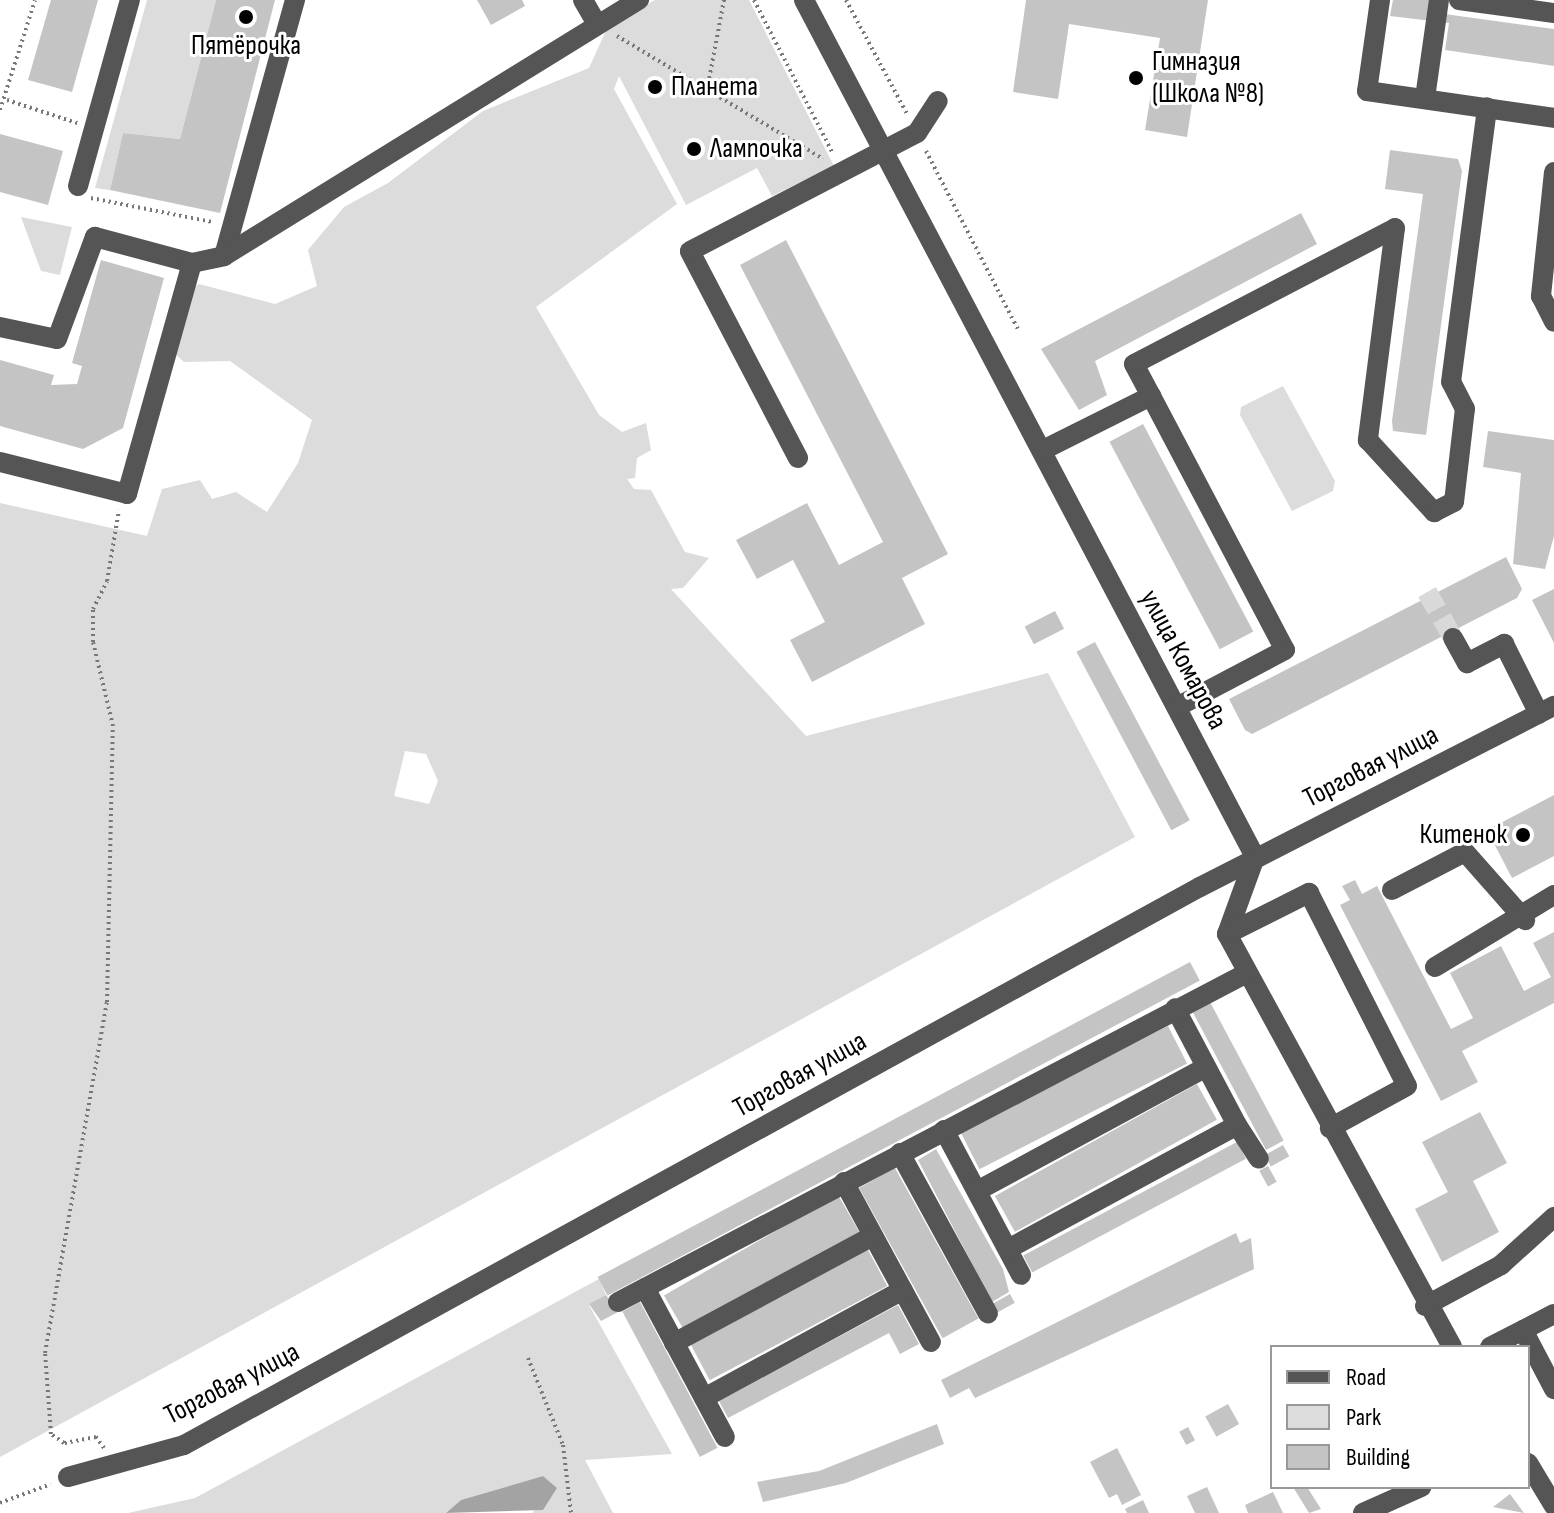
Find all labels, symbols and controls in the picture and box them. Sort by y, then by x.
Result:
marker: Пятёрочка [237,8,255,26]
place label: Пятёрочка [191,29,301,63]
place label: Гимназия (Школа №8) [1152,45,1264,111]
marker: Гимназия (Школа №8) [1127,69,1145,87]
place label: Планета [671,70,758,104]
marker: Планета [646,78,664,96]
place label: Лампочка [710,132,803,166]
marker: Лампочка [685,140,703,158]
street label: улица Комарова [1132,585,1234,735]
street label: Торговая улица [1298,719,1444,815]
place label: Китенок [1420,818,1507,852]
marker: Китенок [1514,826,1532,844]
street label: Торговая улица [727,1025,873,1125]
street label: Торговая улица [159,1336,305,1432]
legend [1270,1345,1530,1489]
text: Road [1346,1363,1386,1392]
text: Park [1346,1403,1381,1432]
text: Building [1346,1443,1410,1472]

